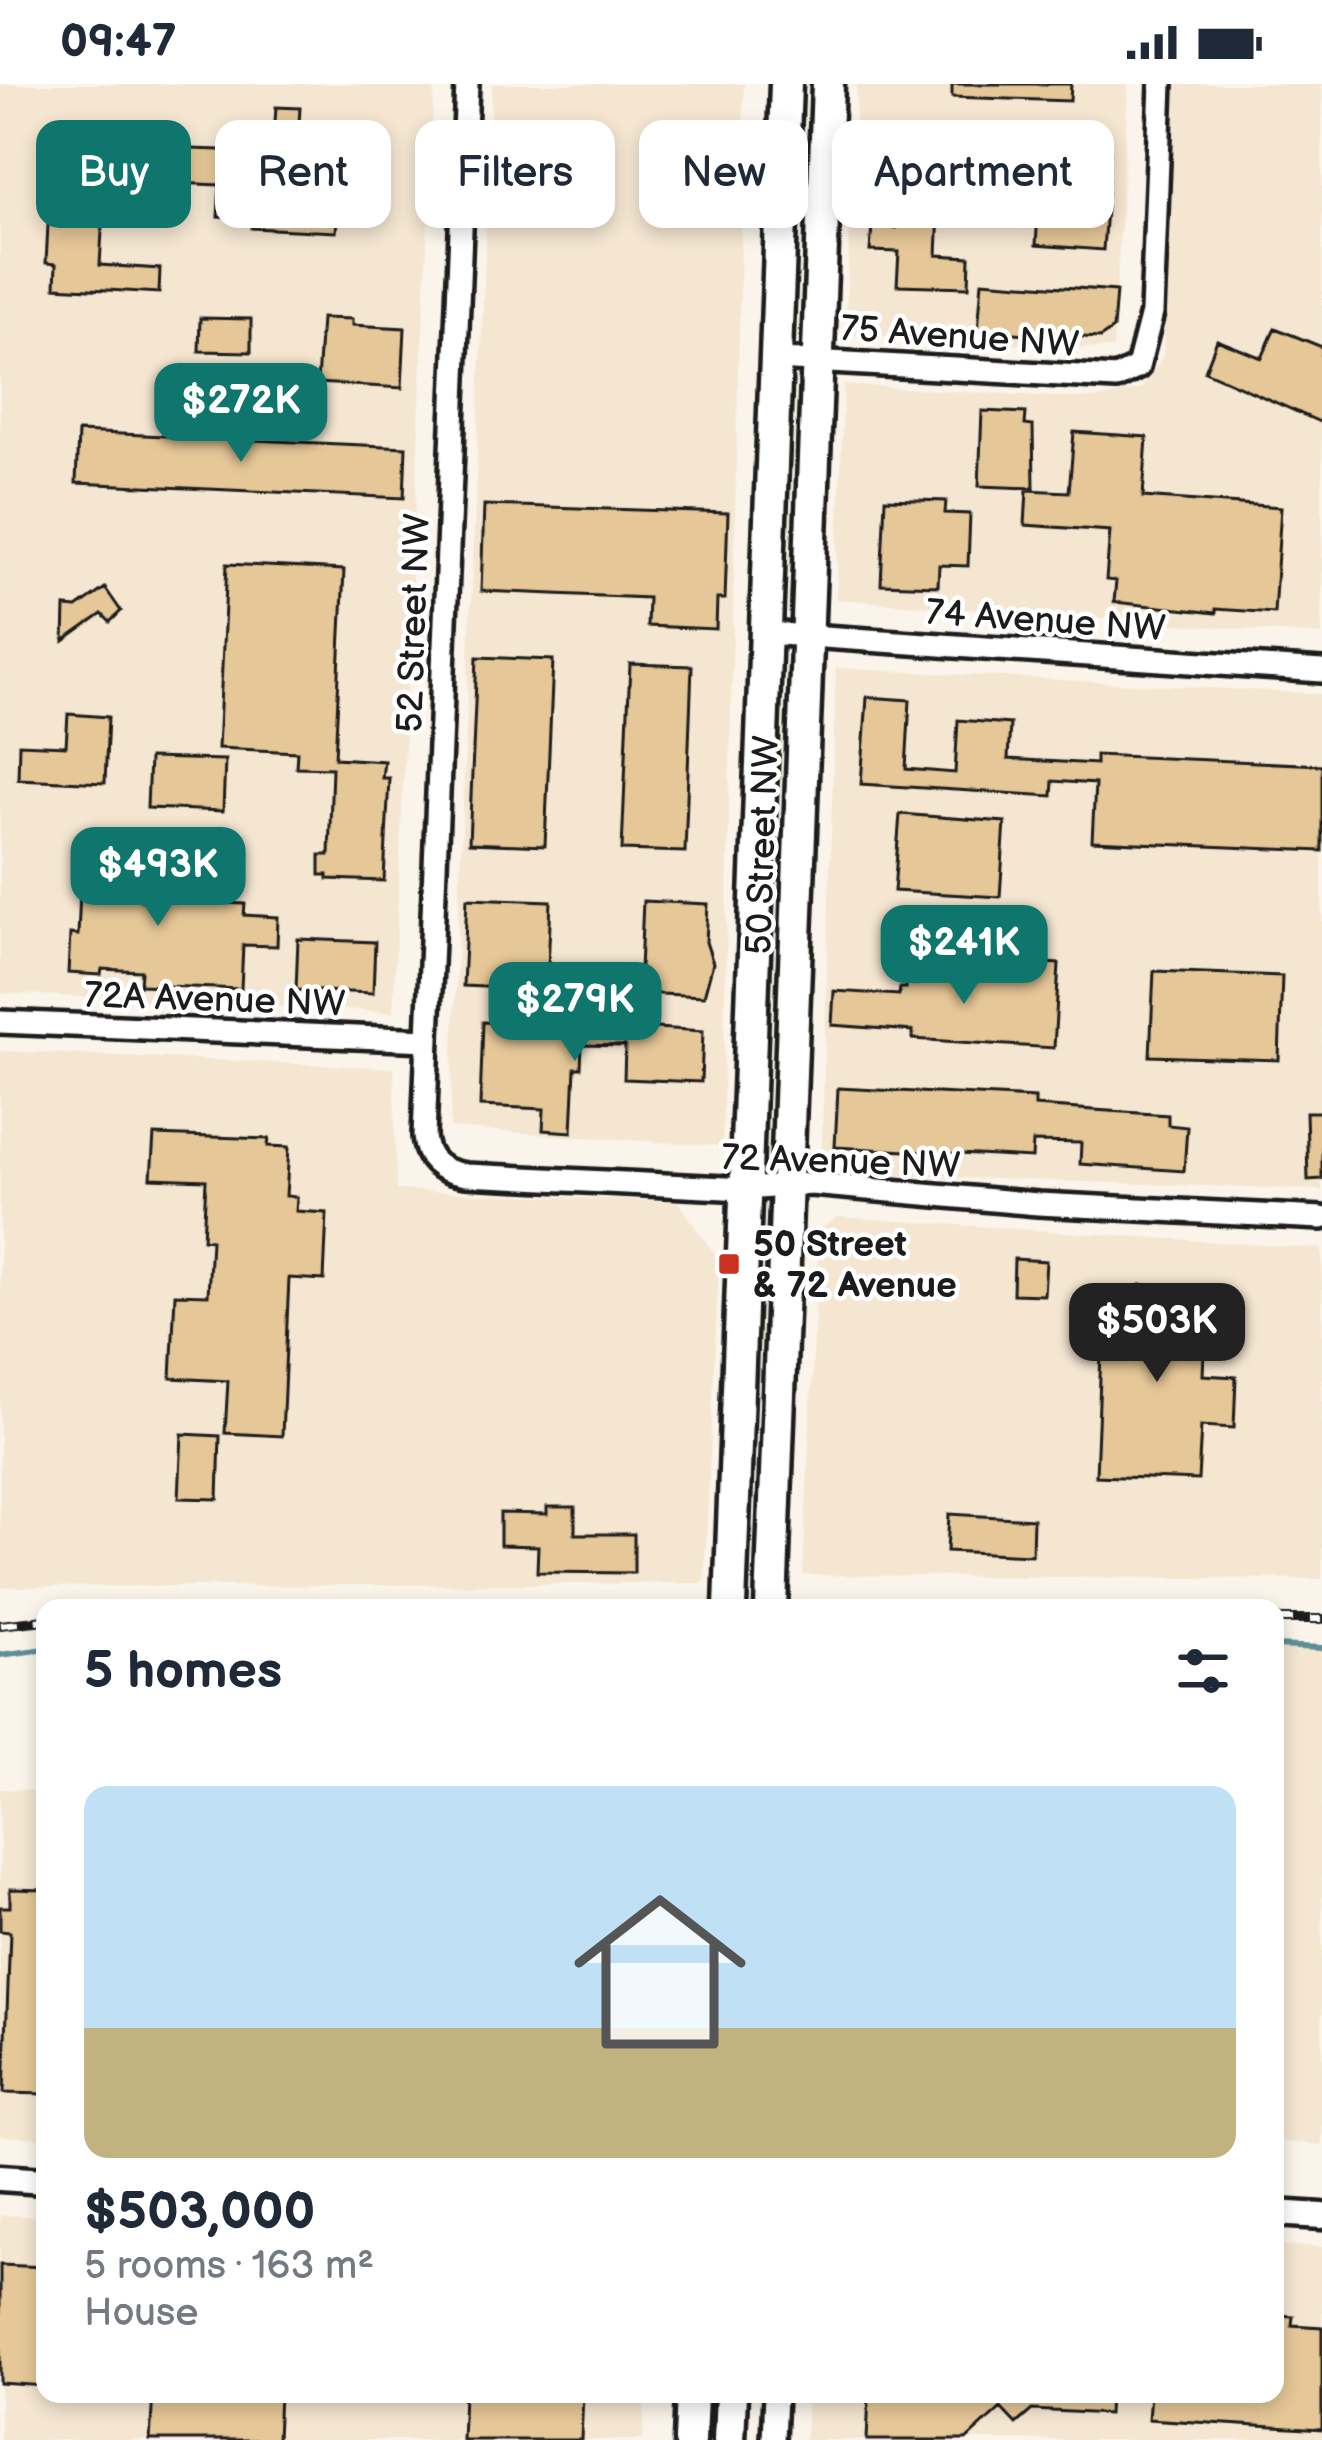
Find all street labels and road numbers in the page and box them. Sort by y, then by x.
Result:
street label: 75 Avenue NW [839,308,1081,367]
street label: 52 Street NW [389,512,440,734]
street label: 74 Avenue NW [925,592,1167,651]
street label: 50 Street NW [738,734,789,956]
street label: 72A Avenue NW [84,974,346,1027]
street label: 72 Avenue NW [721,1137,961,1188]

